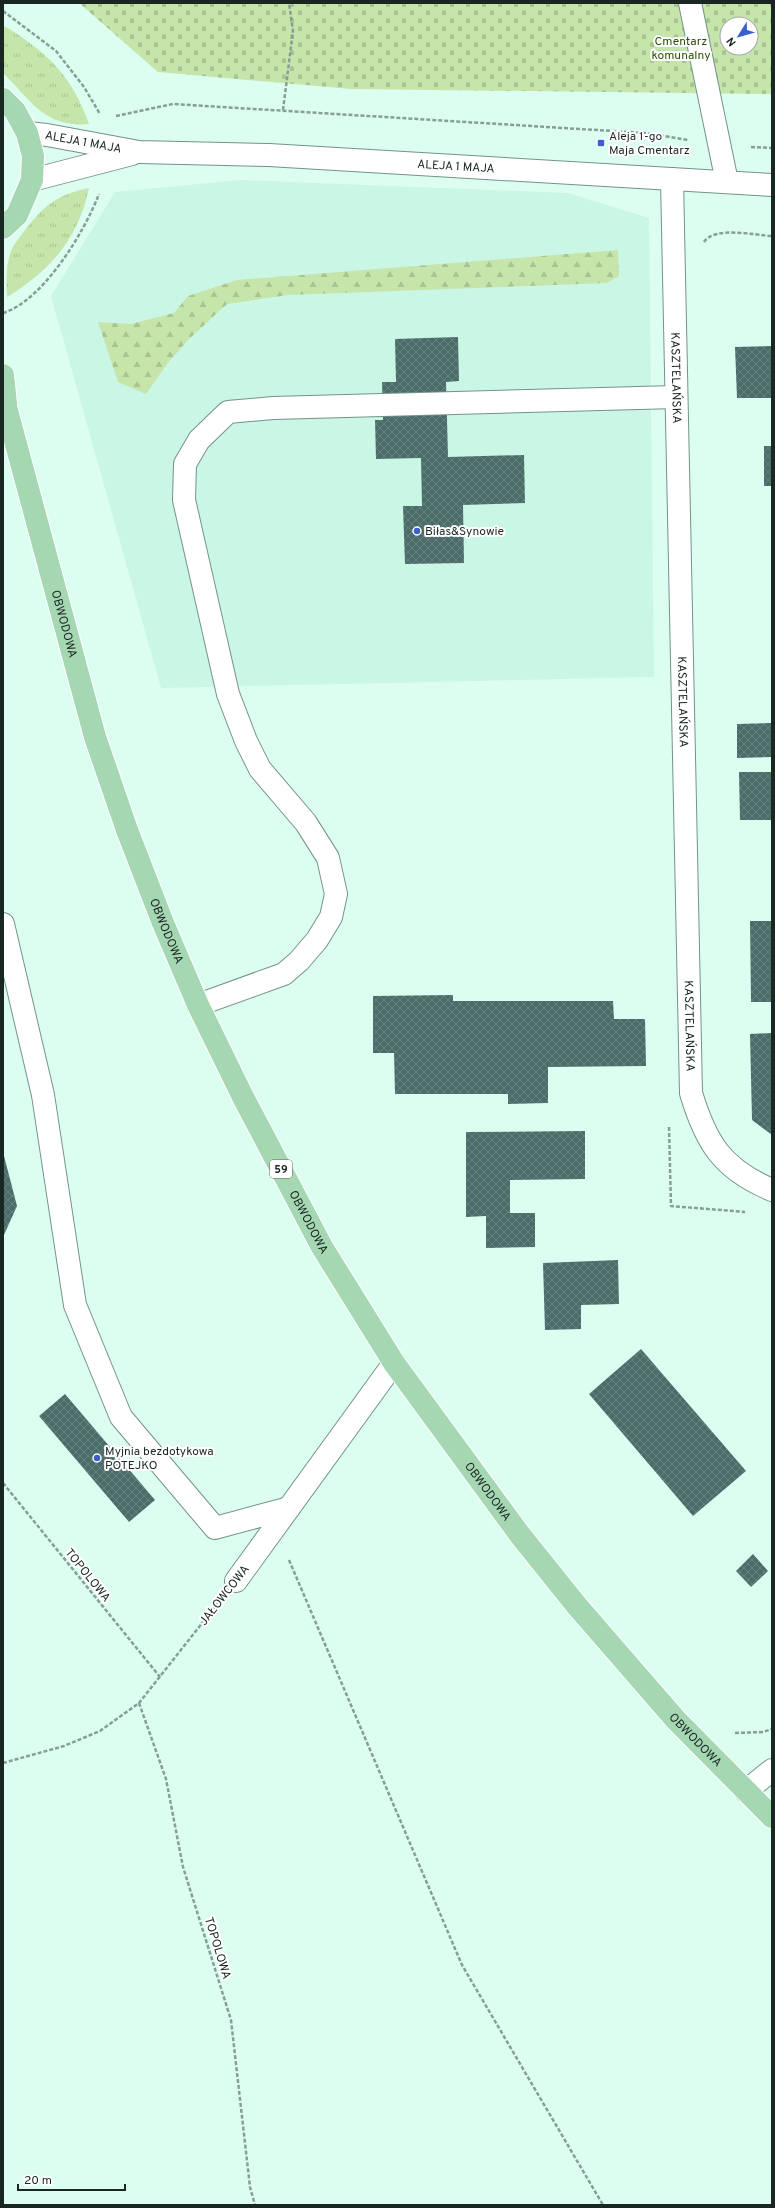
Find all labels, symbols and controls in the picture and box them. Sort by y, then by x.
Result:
north arrow [719,16,759,56]
park label: Cmentarz komunalny [651,34,711,64]
text: N [724,34,740,49]
street label: ALEJA 1 MAJA [44,128,123,158]
place label: Aleja 1-go Maja Cmentarz [609,129,690,159]
marker: Aleja 1-go Maja Cmentarz [596,138,606,148]
street label: ALEJA 1 MAJA [417,157,495,177]
street label: KASZTELAŃSKA [666,332,684,424]
place label: Biłas&Synowie [425,524,504,540]
marker: Biłas&Synowie [412,526,422,536]
street label: OBWODOWA [47,588,80,660]
street label: KASZTELAŃSKA [673,656,691,748]
street label: OBWODOWA [145,896,187,967]
street label: KASZTELAŃSKA [680,980,698,1072]
road number: 59 [270,1160,292,1178]
street label: OBWODOWA [285,1188,331,1257]
place label: Myjnia bezdotykowa POTEJKO [105,1444,214,1474]
marker: Myjnia bezdotykowa POTEJKO [92,1453,102,1463]
street label: OBWODOWA [460,1459,514,1525]
street label: TOPOLOWA [61,1546,114,1606]
street label: JAŁOWCOWA [196,1562,253,1629]
street label: OBWODOWA [665,1710,725,1771]
street label: TOPOLOWA [200,1915,234,1981]
scale bar [18,2166,125,2192]
text: 20 m [24,2173,52,2189]

